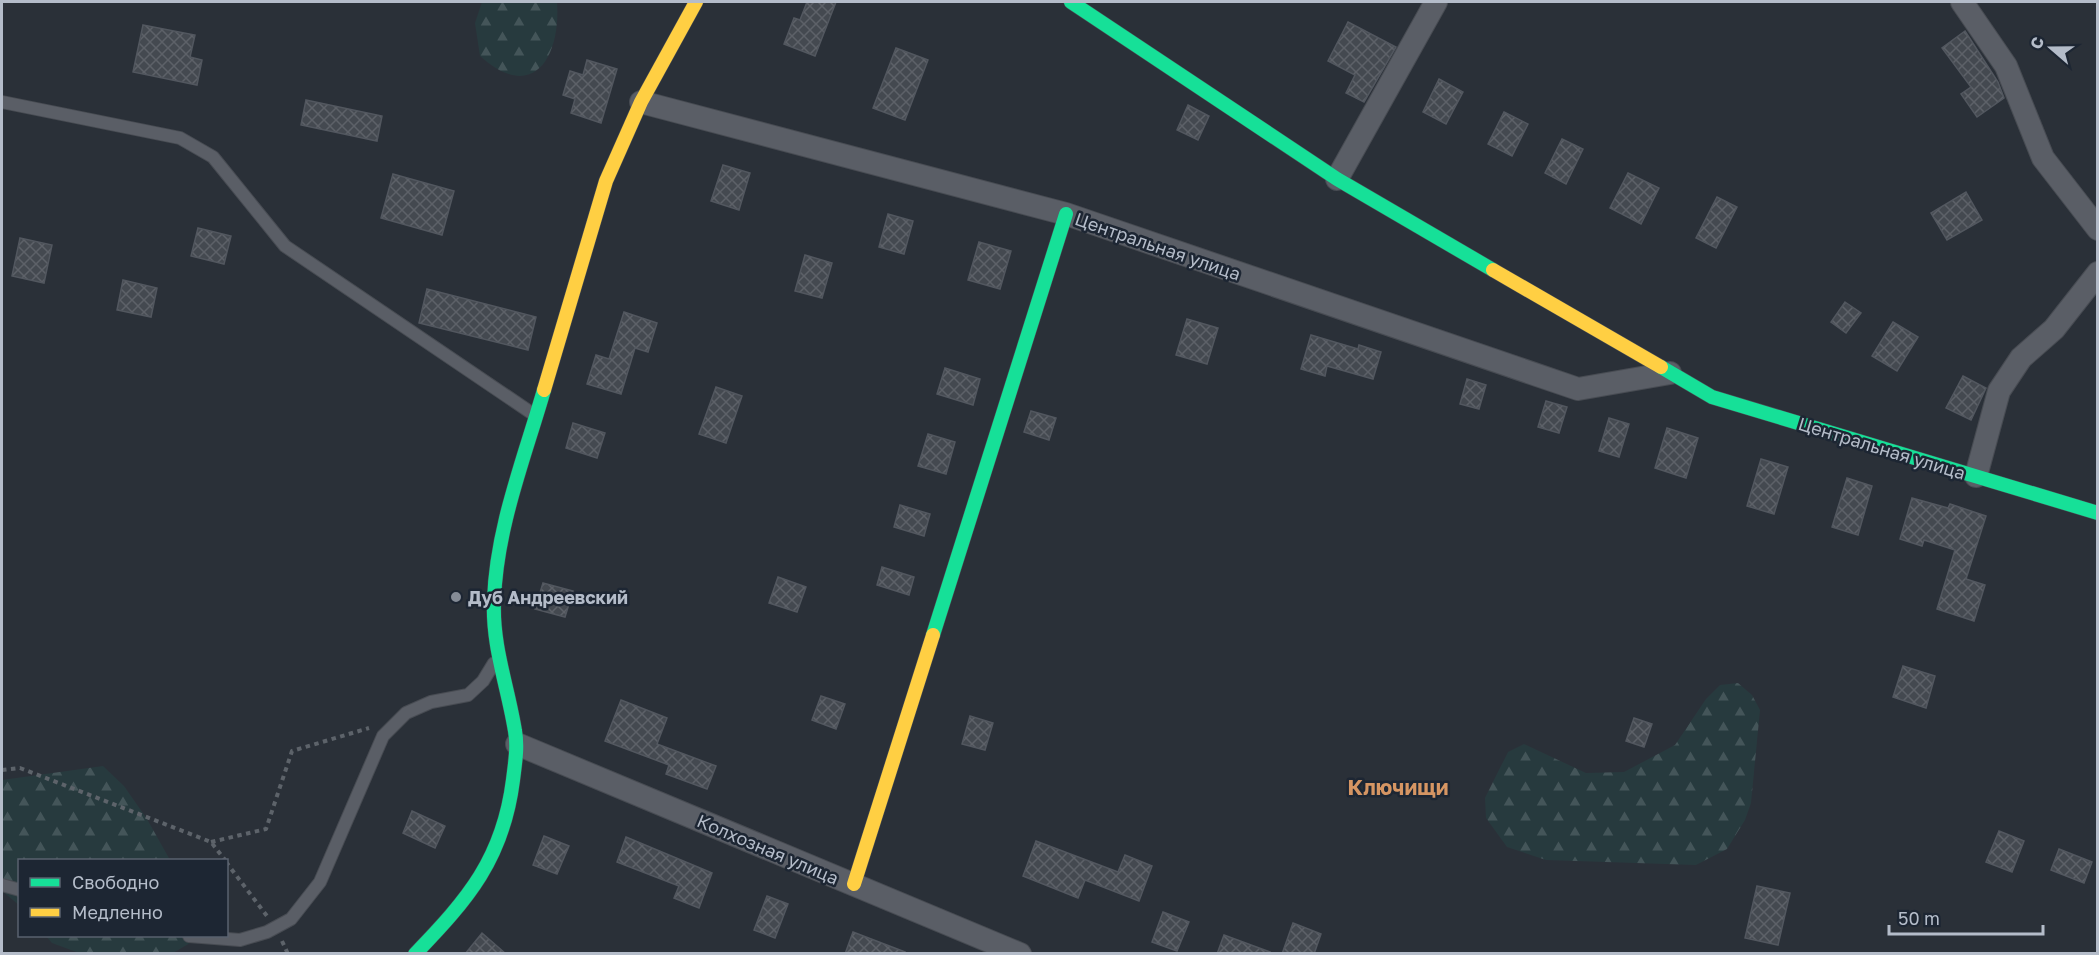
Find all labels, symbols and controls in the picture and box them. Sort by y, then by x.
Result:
north arrow [2021,18,2081,78]
text: С [2026,34,2048,52]
street label: Центральная улица [1072,207,1244,285]
street label: Центральная улица [1796,412,1968,484]
place label: Дуб Андреевский [468,586,628,608]
marker: Дуб Андреевский [449,590,463,604]
district label: Ключищи [1347,774,1449,800]
street label: Колхозная улица [694,809,842,889]
legend [18,859,228,937]
text: Свободно [72,871,159,893]
scale bar [1889,898,2044,936]
text: Медленно [72,901,163,923]
text: 50 m [1898,907,1940,929]

